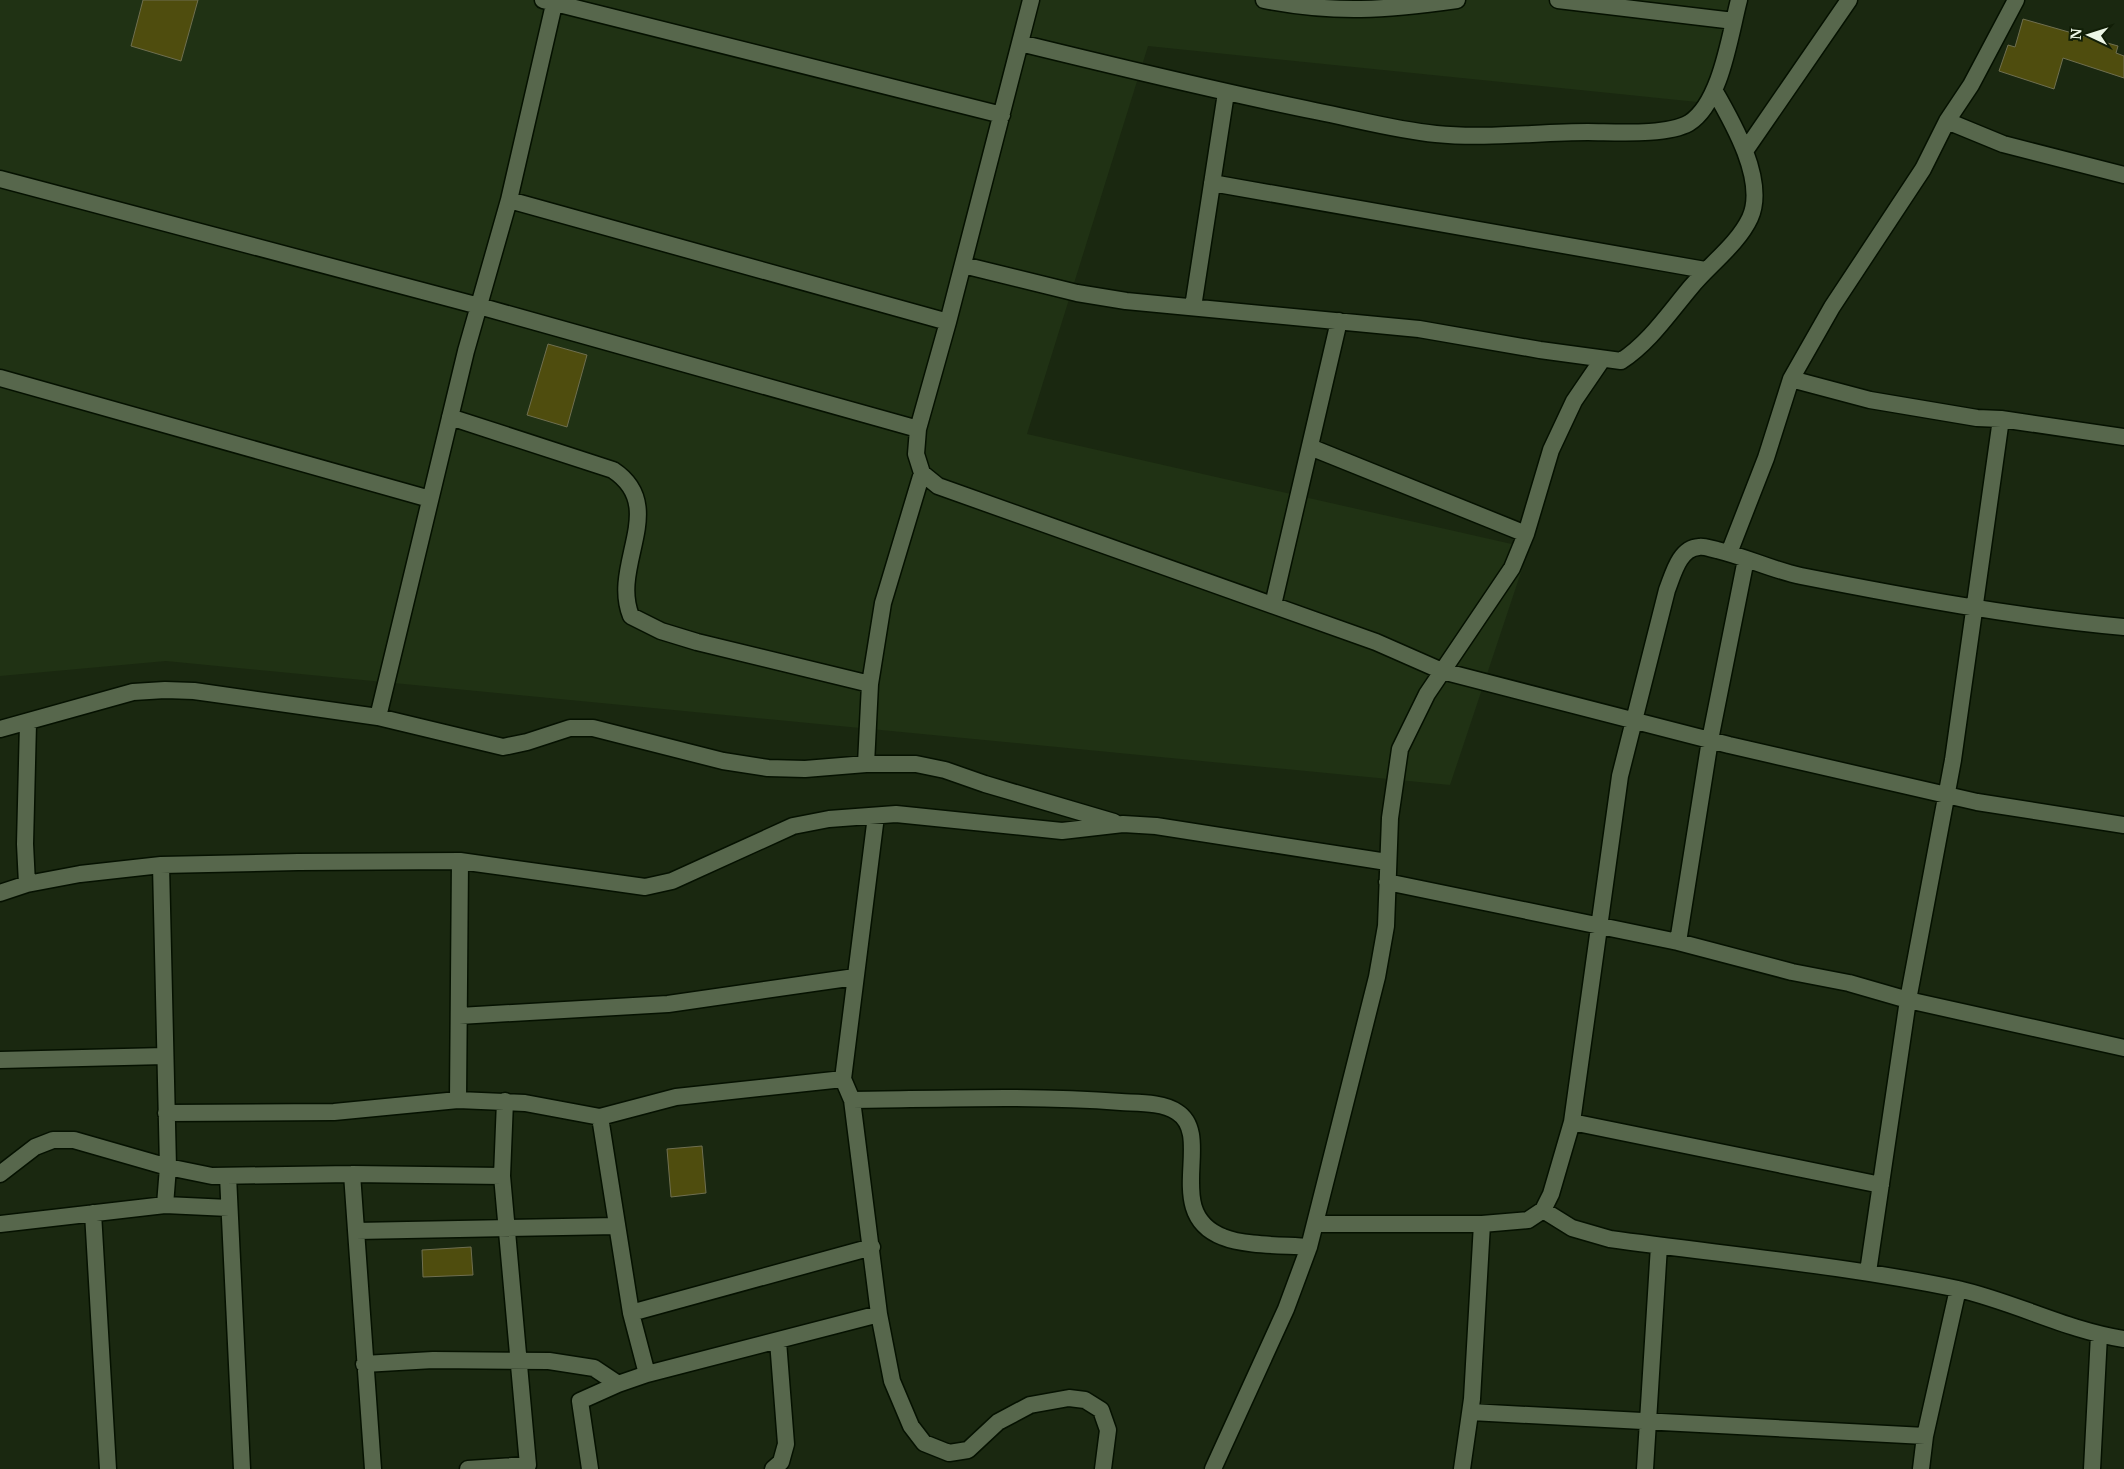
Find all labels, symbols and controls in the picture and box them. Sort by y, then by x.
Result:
north arrow [2064,10,2114,60]
text: N [2067,28,2085,40]

